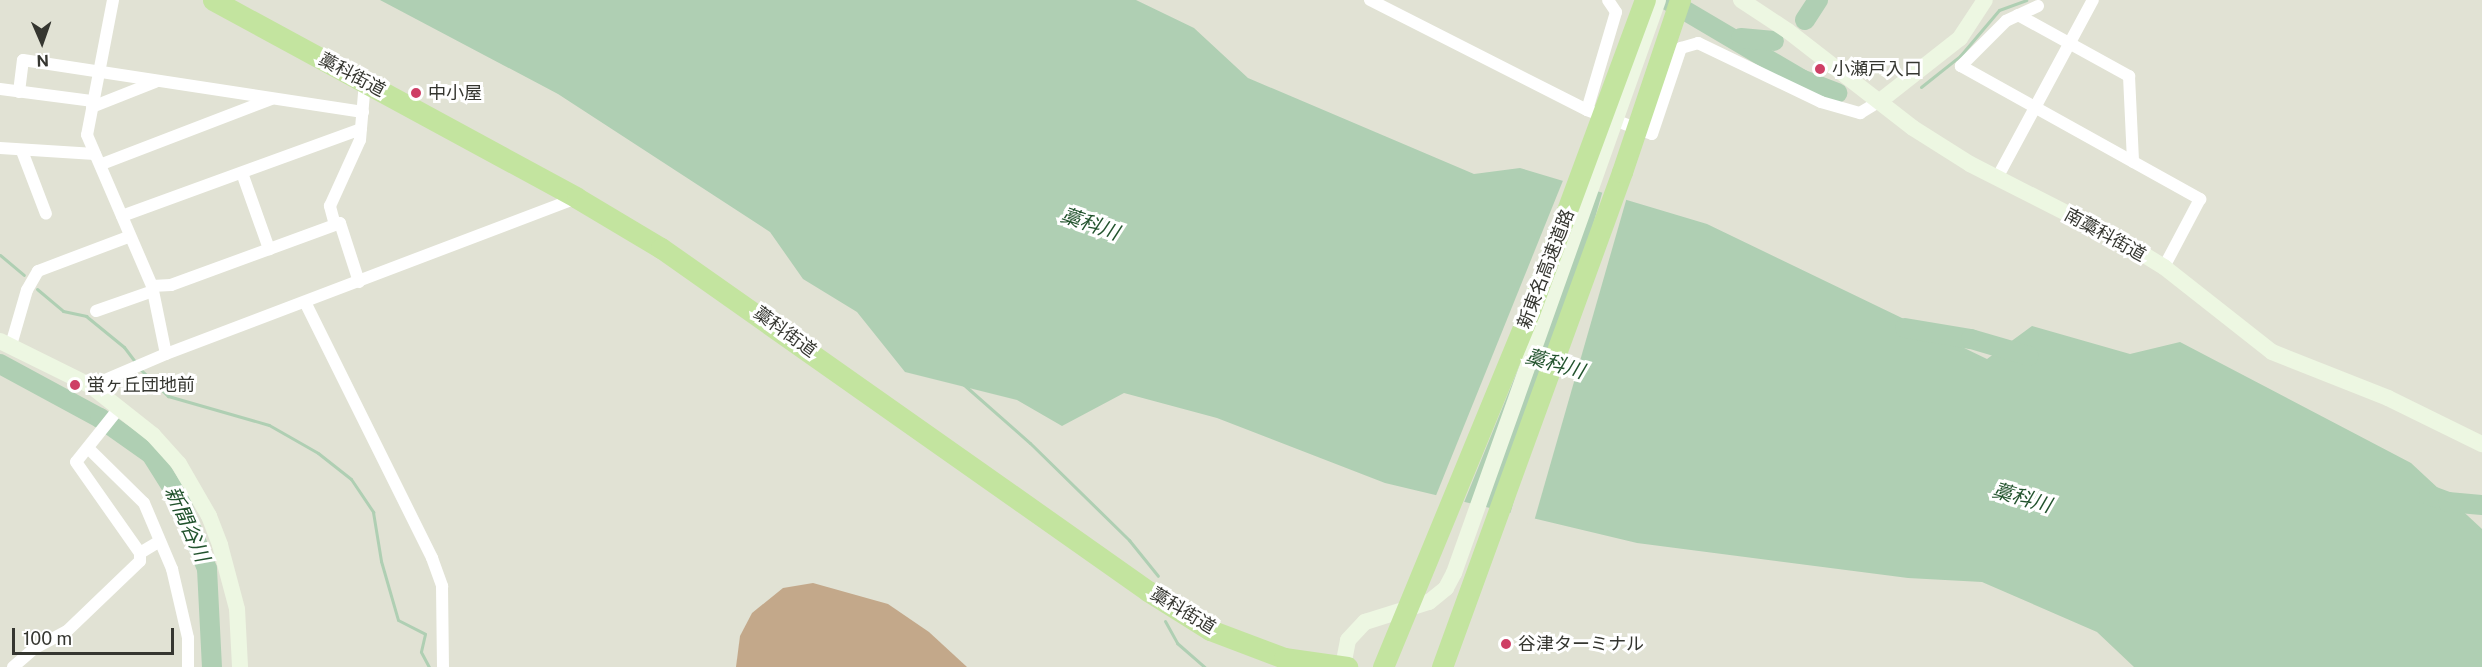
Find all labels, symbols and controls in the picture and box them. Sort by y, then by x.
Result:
north arrow [12,12,72,72]
street label: 藁科街道 [315,49,389,101]
text: N [36,51,49,70]
place label: 小瀬戸入口 [1832,58,1922,80]
marker: 小瀬戸入口 [1813,62,1827,76]
place label: 中小屋 [428,82,482,104]
marker: 中小屋 [409,86,423,100]
water label: 藁科川 [1058,203,1122,245]
street label: 南藁科街道 [2060,204,2150,266]
street label: 新東名高速道路 [1513,206,1579,332]
street label: 藁科街道 [750,302,820,362]
water label: 藁科川 [1523,344,1587,384]
place label: 蛍ヶ丘団地前 [87,374,195,396]
marker: 蛍ヶ丘団地前 [68,378,82,392]
water label: 藁科川 [1990,478,2054,518]
water label: 新間谷川 [160,483,214,565]
street label: 藁科街道 [1147,583,1219,639]
scale bar [15,616,177,654]
text: 100 m [23,628,72,649]
place label: 谷津ターミナル [1518,633,1644,655]
marker: 谷津ターミナル [1499,637,1513,651]

